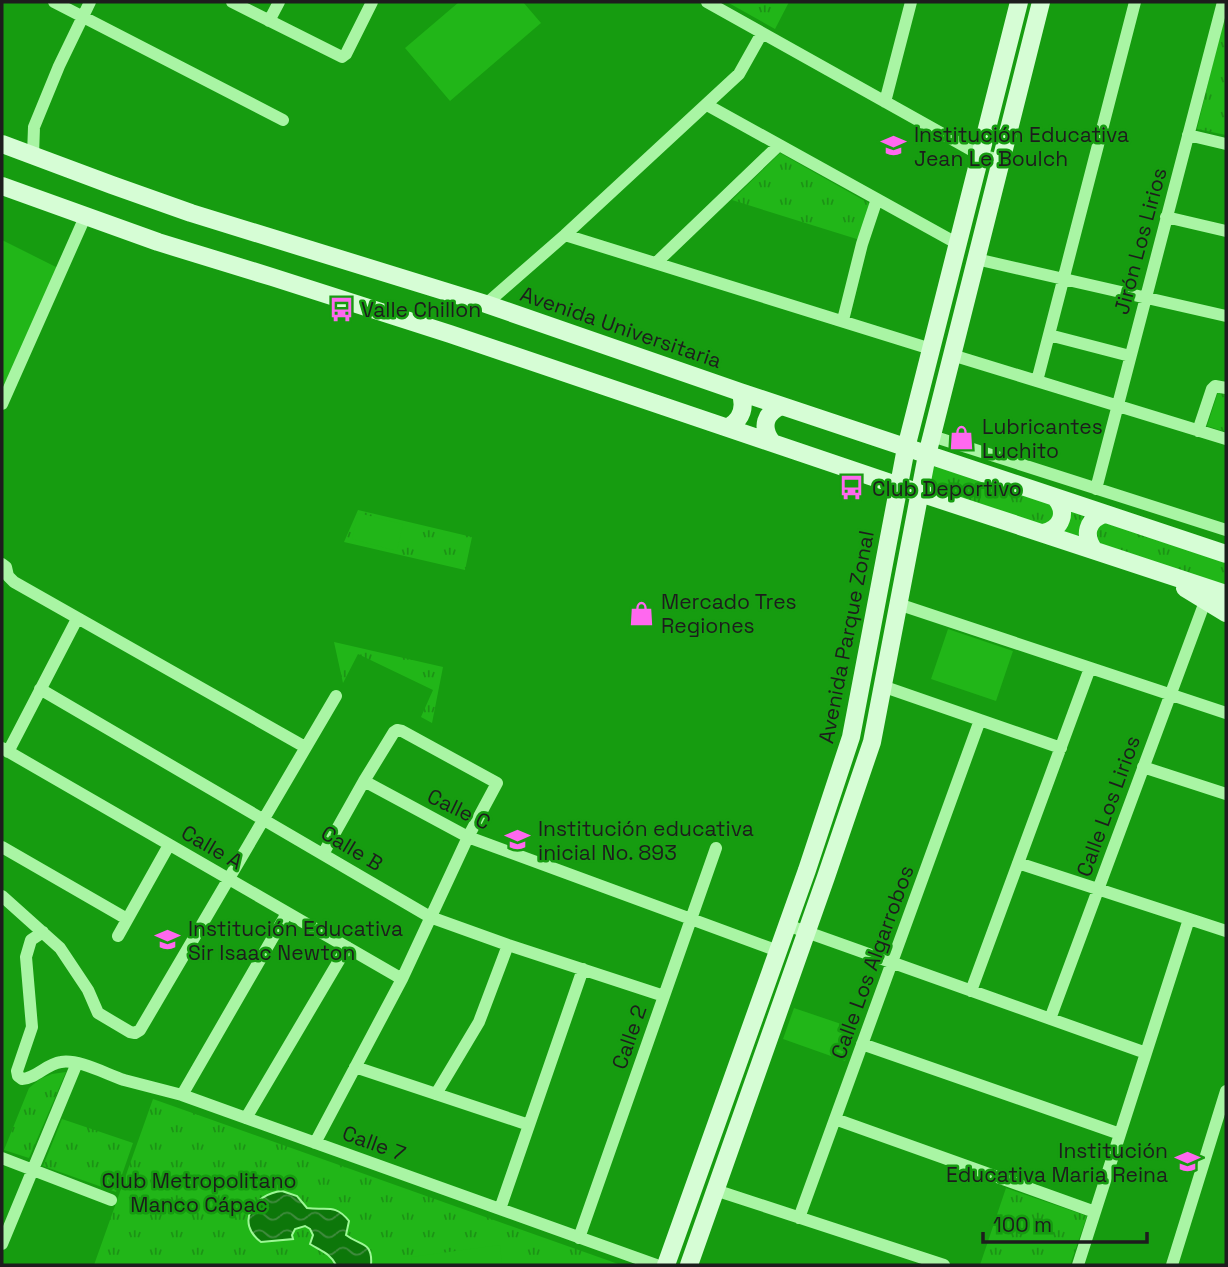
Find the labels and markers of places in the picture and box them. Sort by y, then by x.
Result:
place label: Institución Educativa Jean Le Boulch [914,121,1129,172]
school or university icon: Institución Educativa Jean Le Boulch [880,132,908,160]
bus stop icon: Valle Chillon [327,295,355,323]
place label: Valle Chillon [361,296,481,323]
place label: Lubricantes Luchito [982,413,1103,464]
shop icon: Lubricantes Luchito [948,424,976,452]
bus stop icon: Club Deportivo [838,474,866,502]
place label: Club Deportivo [872,475,1022,502]
place label: Mercado Tres Regiones [661,588,797,639]
shop icon: Mercado Tres Regiones [627,599,655,627]
place label: Institución educativa inicial No. 893 [538,815,754,866]
school or university icon: Institución educativa inicial No. 893 [504,826,532,854]
place label: Institución Educativa Sir Isaac Newton [188,915,403,966]
school or university icon: Institución Educativa Sir Isaac Newton [154,926,182,954]
place label: Institución Educativa Maria Reina [946,1137,1168,1188]
school or university icon: Institución Educativa Maria Reina [1174,1148,1202,1176]

